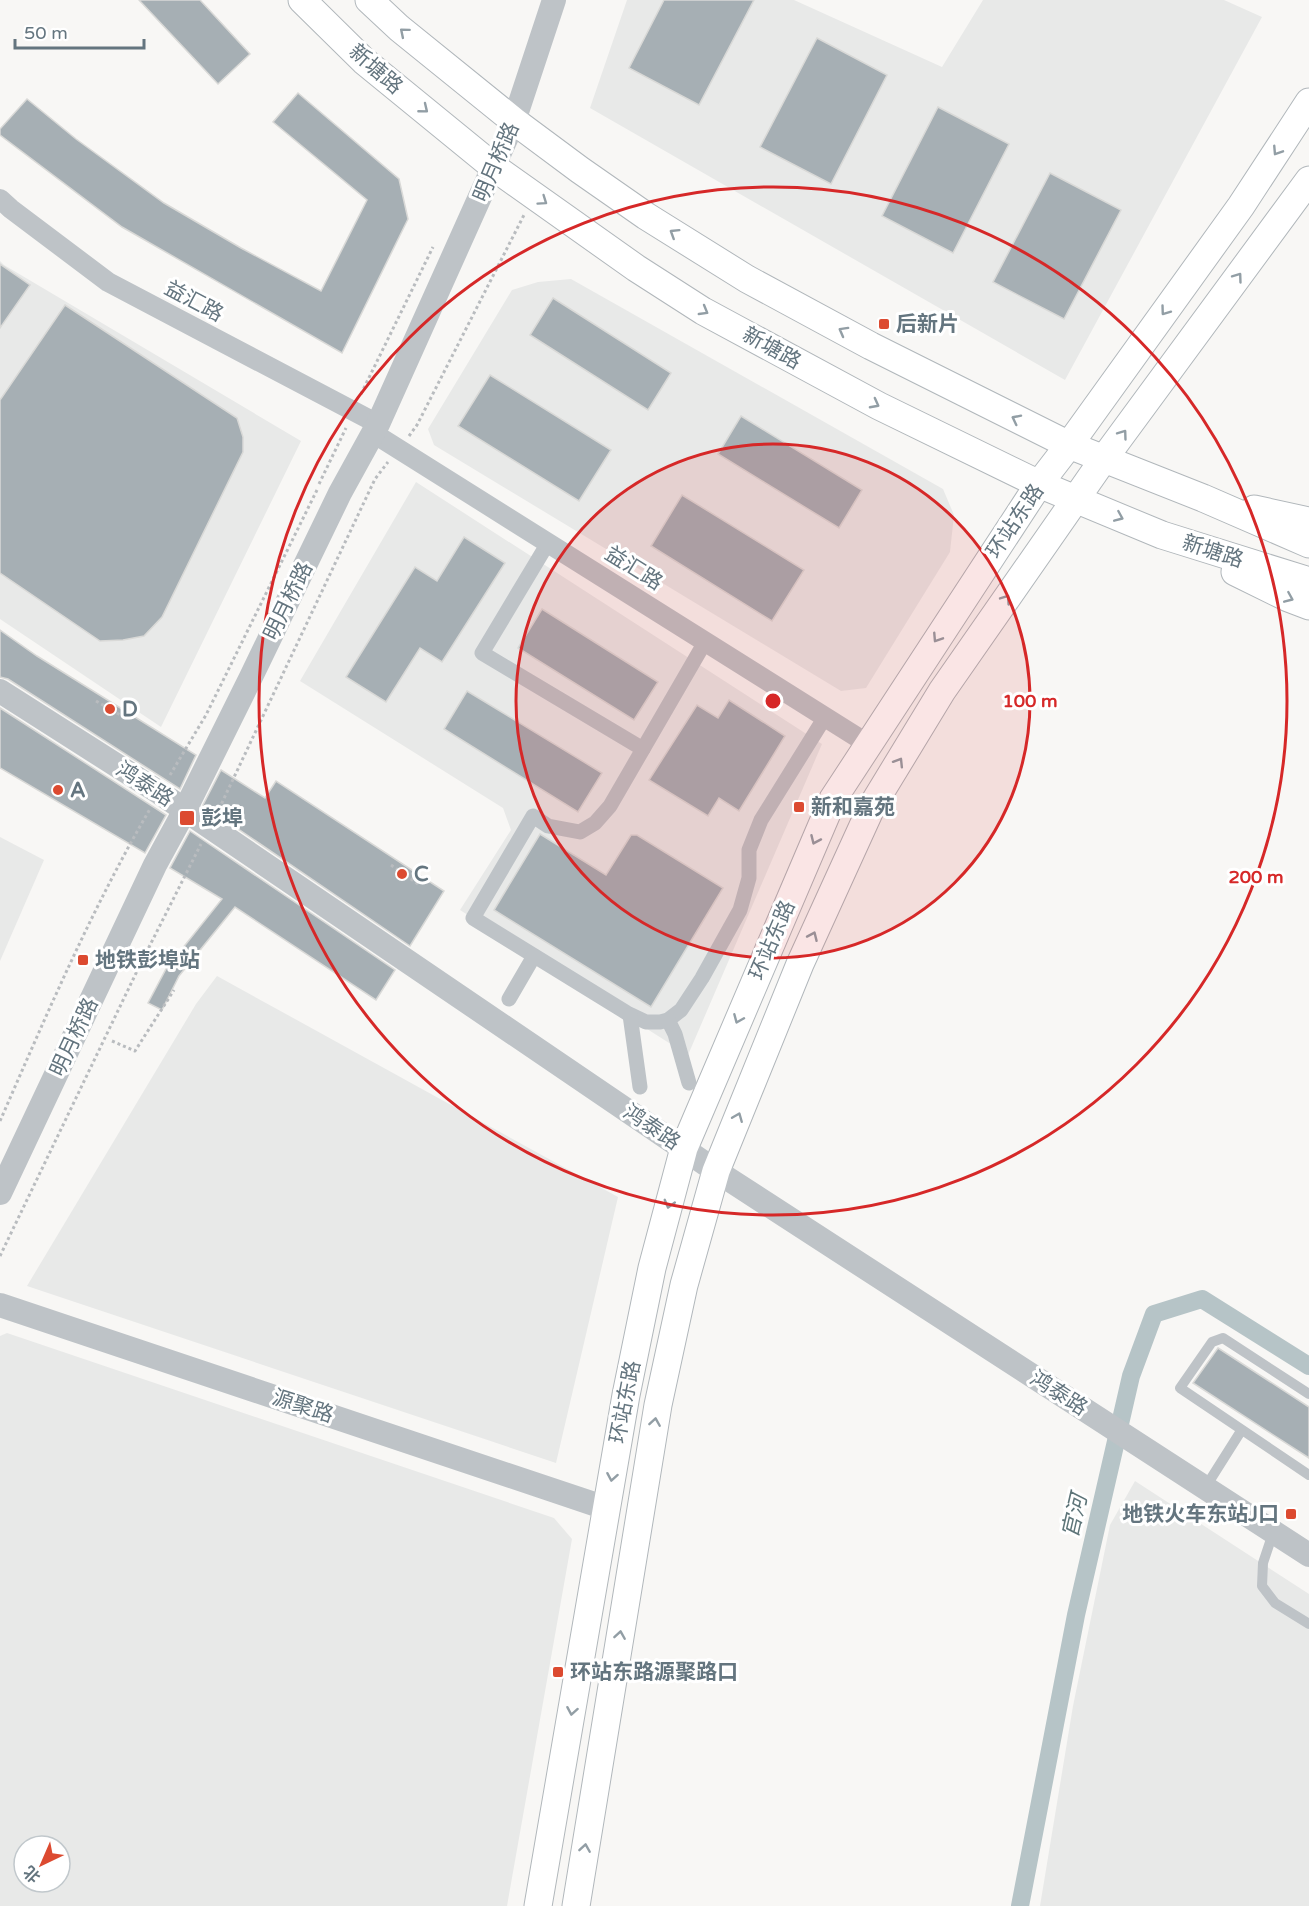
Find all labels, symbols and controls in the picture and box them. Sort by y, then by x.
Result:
scale bar [15,12,144,50]
text: 50 m [24,22,68,44]
one-way arrow [400,28,411,39]
street label: 新塘路 [344,39,408,99]
one-way arrow [417,102,428,113]
street label: 明月桥路 [469,119,524,206]
one-way arrow [1273,144,1284,155]
one-way arrow [536,194,547,205]
one-way arrow [670,229,680,241]
one-way arrow [1231,272,1242,283]
street label: 益汇路 [160,276,227,327]
one-way arrow [698,304,708,315]
one-way arrow [1162,305,1173,316]
place label: 后新片 [896,312,959,337]
marker: 后新片 [877,317,891,331]
street label: 新塘路 [738,322,805,375]
one-way arrow [838,327,849,338]
one-way arrow [869,397,880,408]
one-way arrow [1012,415,1023,426]
one-way arrow [1115,429,1126,440]
street label: 环站东路 [982,479,1049,563]
one-way arrow [1113,510,1124,522]
street label: 新塘路 [1179,530,1247,573]
street label: 益汇路 [600,541,667,596]
street label: 明月桥路 [259,558,318,644]
one-way arrow [1283,591,1294,603]
one-way arrow [999,595,1010,606]
one-way arrow [933,632,945,642]
text: 100 m [1002,690,1058,712]
centre of rings [763,691,783,711]
place label: D [122,697,138,722]
marker: D [103,702,117,716]
street label: 鸿泰路 [112,757,178,812]
one-way arrow [891,758,903,768]
place label: A [70,778,86,803]
marker: A [51,783,65,797]
place label: 新和嘉苑 [811,795,895,820]
marker: 新和嘉苑 [792,800,806,814]
place label: 彭埠 [201,806,243,831]
marker: 彭埠 [178,809,196,827]
one-way arrow [810,834,822,845]
place label: C [414,862,429,887]
text: 200 m [1228,866,1284,888]
marker: C [395,867,409,881]
street label: 环站东路 [745,897,800,984]
one-way arrow [805,932,817,943]
place label: 地铁彭埠站 [95,948,200,973]
marker: 地铁彭埠站 [76,953,90,967]
street label: 明月桥路 [45,994,104,1081]
one-way arrow [733,1013,745,1024]
street label: 鸿泰路 [619,1099,685,1155]
one-way arrow [731,1112,743,1123]
one-way arrow [663,1199,676,1209]
street label: 环站东路 [605,1358,646,1446]
street label: 鸿泰路 [1026,1366,1092,1421]
street label: 源聚路 [269,1385,337,1428]
one-way arrow [648,1417,661,1427]
one-way arrow [606,1473,618,1482]
water label: 官河 [1057,1488,1093,1541]
place label: 地铁火车东站J口 [1122,1502,1279,1527]
marker: 地铁火车东站J口 [1284,1507,1298,1521]
one-way arrow [614,1630,626,1640]
place label: 环站东路源聚路口 [570,1660,738,1685]
marker: 环站东路源聚路口 [551,1665,565,1679]
one-way arrow [566,1706,578,1716]
north arrow [12,1834,72,1894]
one-way arrow [579,1844,591,1853]
text: 北 [20,1861,45,1887]

